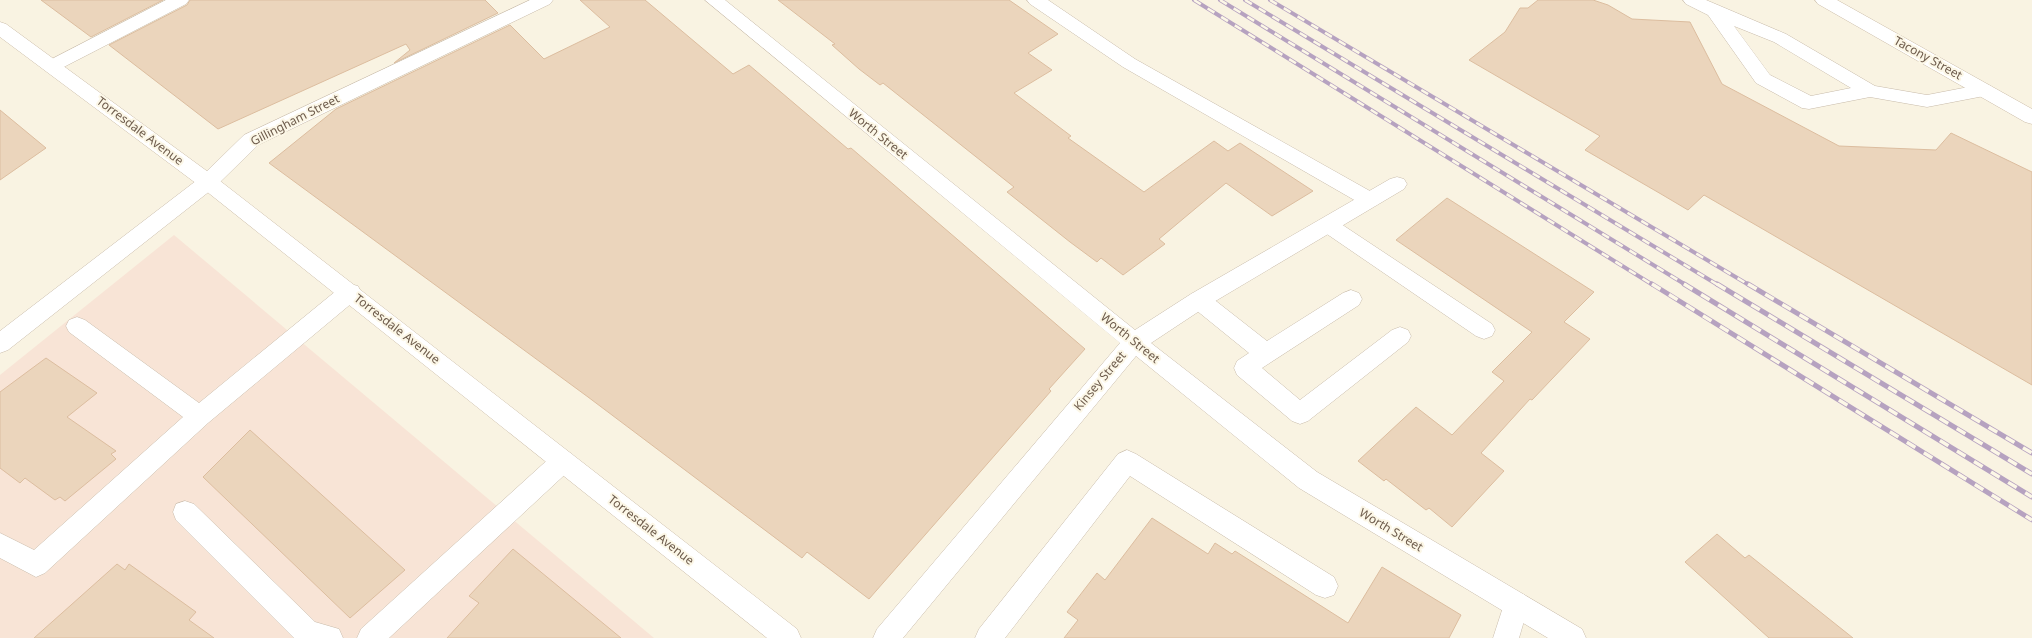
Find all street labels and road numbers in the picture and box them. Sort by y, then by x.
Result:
street label: Tacony Street [1891,32,1966,84]
street label: Gillingham Street [247,89,343,149]
street label: Torresdale Avenue [93,92,187,169]
street label: Worth Street [845,105,912,163]
street label: Torresdale Avenue [351,290,444,368]
street label: Worth Street [1097,309,1164,367]
street label: Kinsey Street [1070,347,1130,414]
street label: Torresdale Avenue [605,491,698,569]
street label: Worth Street [1356,504,1427,556]

